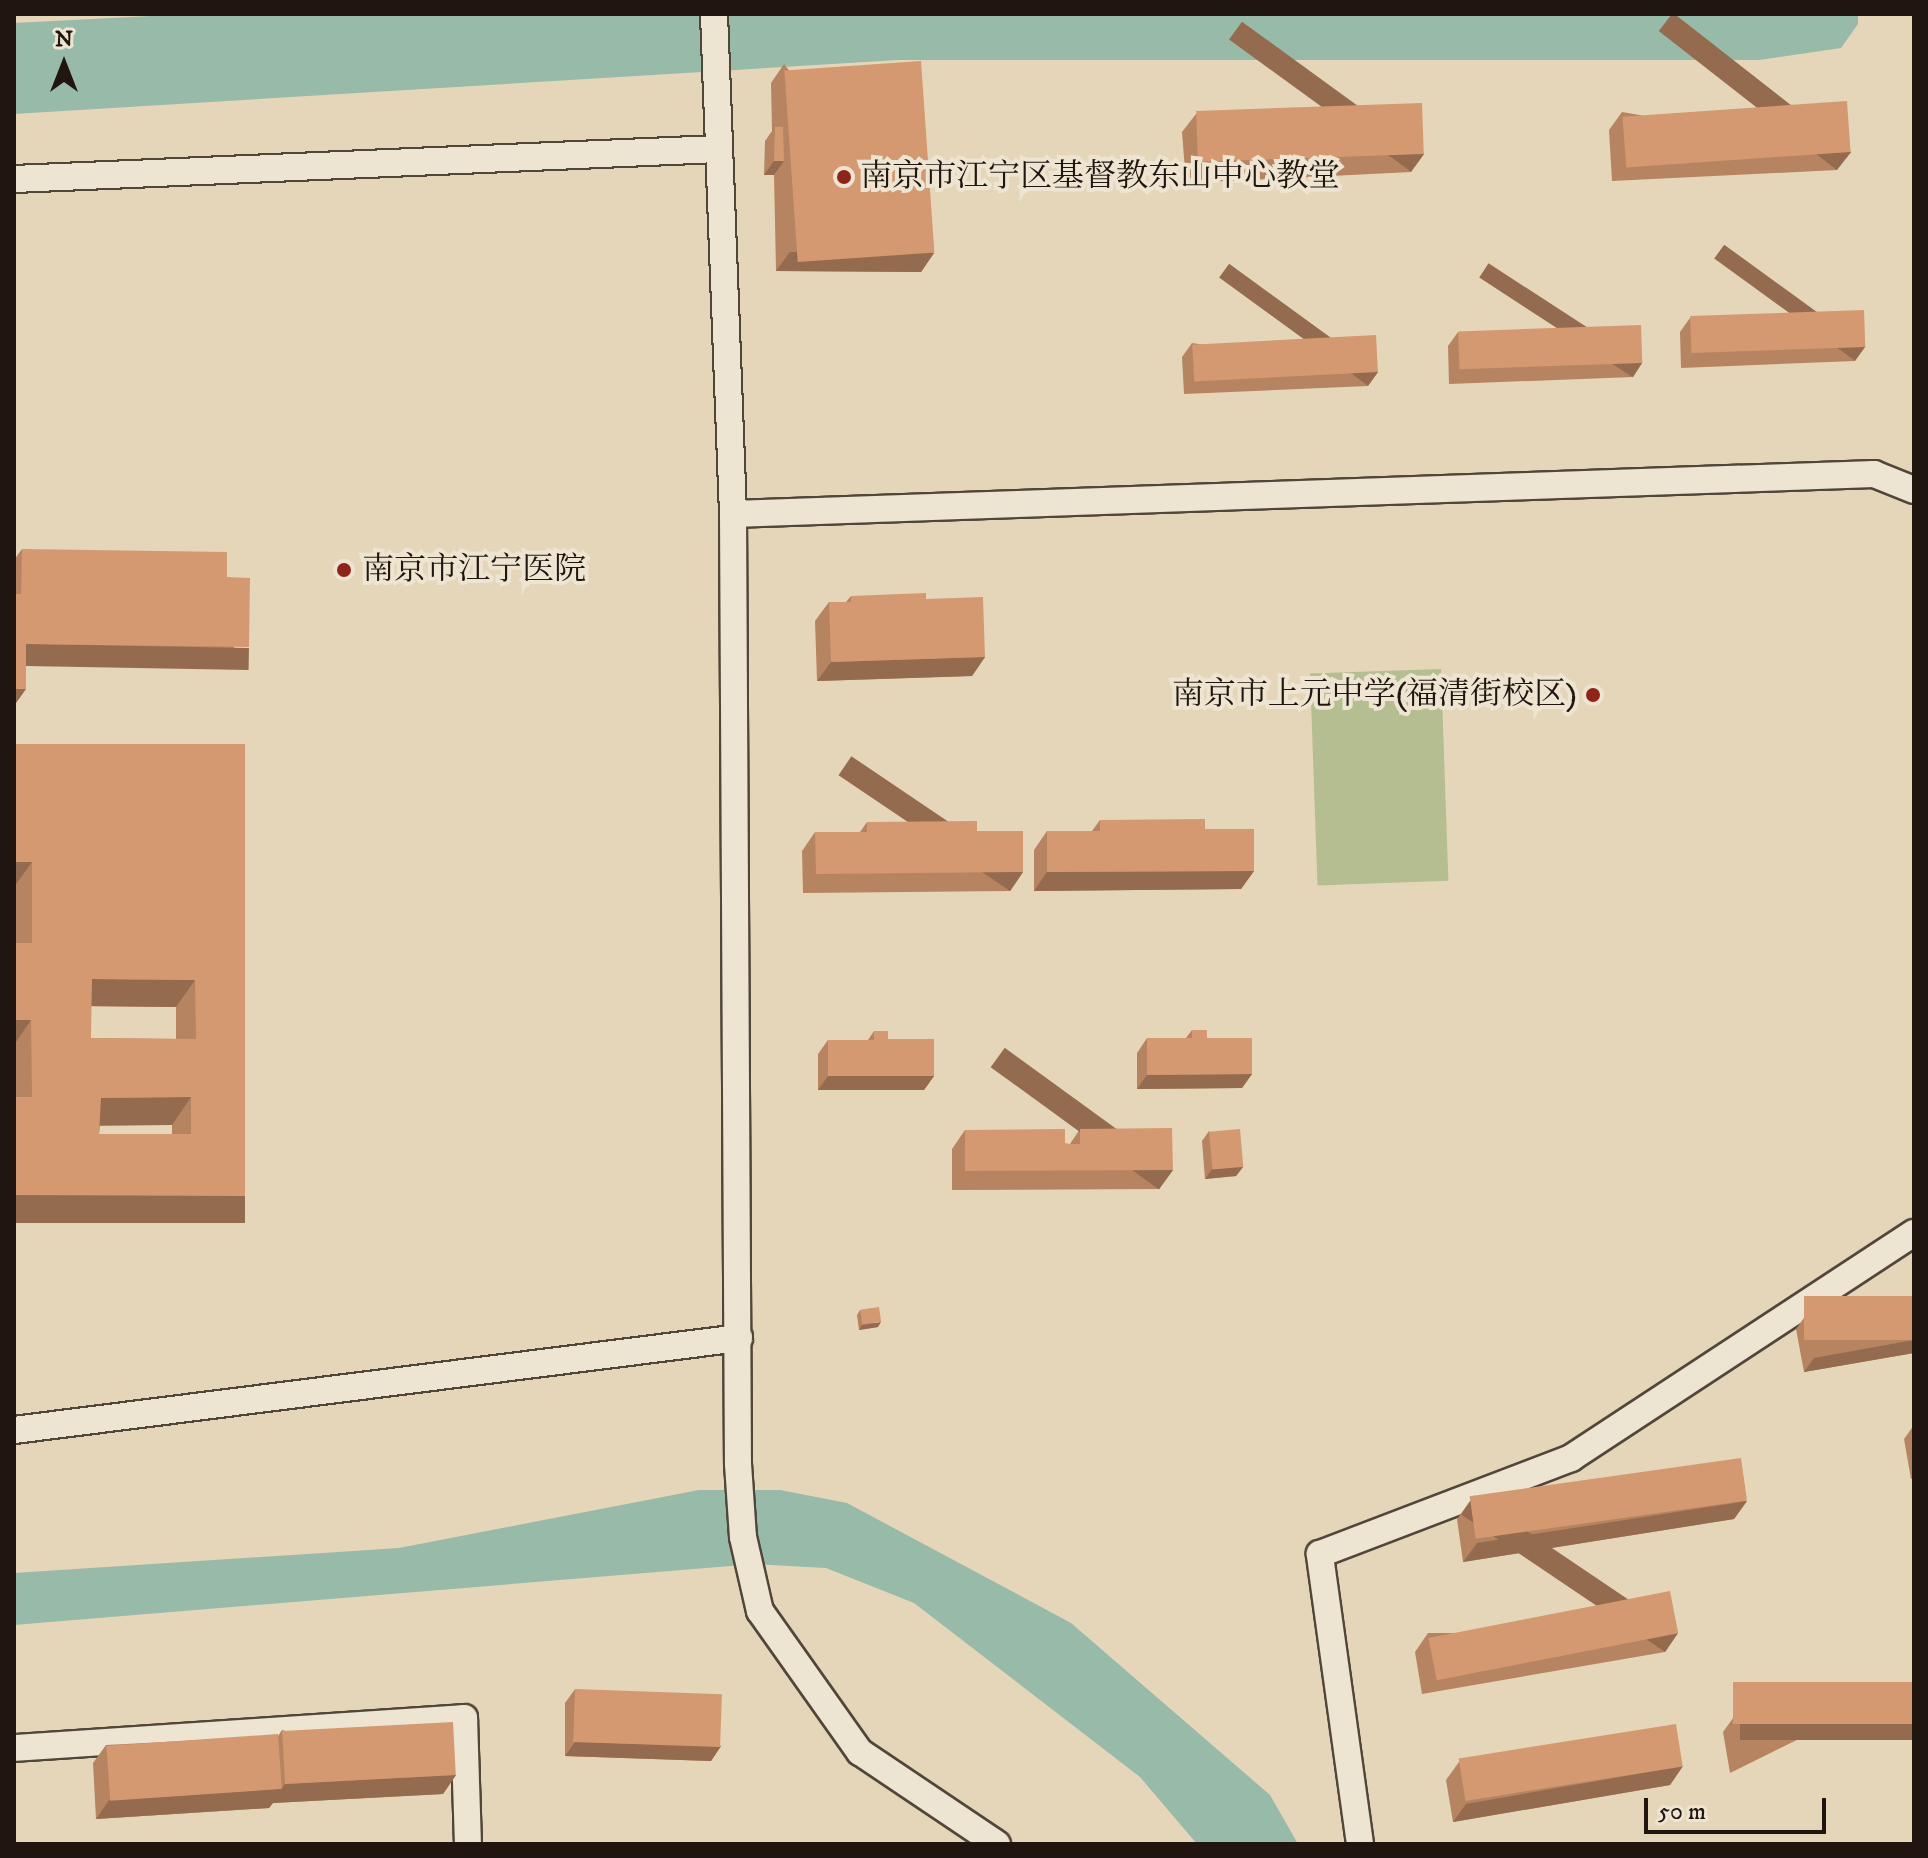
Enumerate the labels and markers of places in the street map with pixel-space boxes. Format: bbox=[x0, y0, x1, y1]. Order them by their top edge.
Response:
place label: 南京市江宁区基督教东山中心教堂 bbox=[860, 158, 1340, 196]
marker: 南京市江宁区基督教东山中心教堂 bbox=[835, 168, 853, 186]
place label: 南京市江宁医院 bbox=[362, 551, 586, 589]
marker: 南京市江宁医院 bbox=[333, 559, 355, 581]
place label: 南京市上元中学(福清街校区) bbox=[1172, 676, 1577, 714]
marker: 南京市上元中学(福清街校区) bbox=[1584, 686, 1602, 704]

